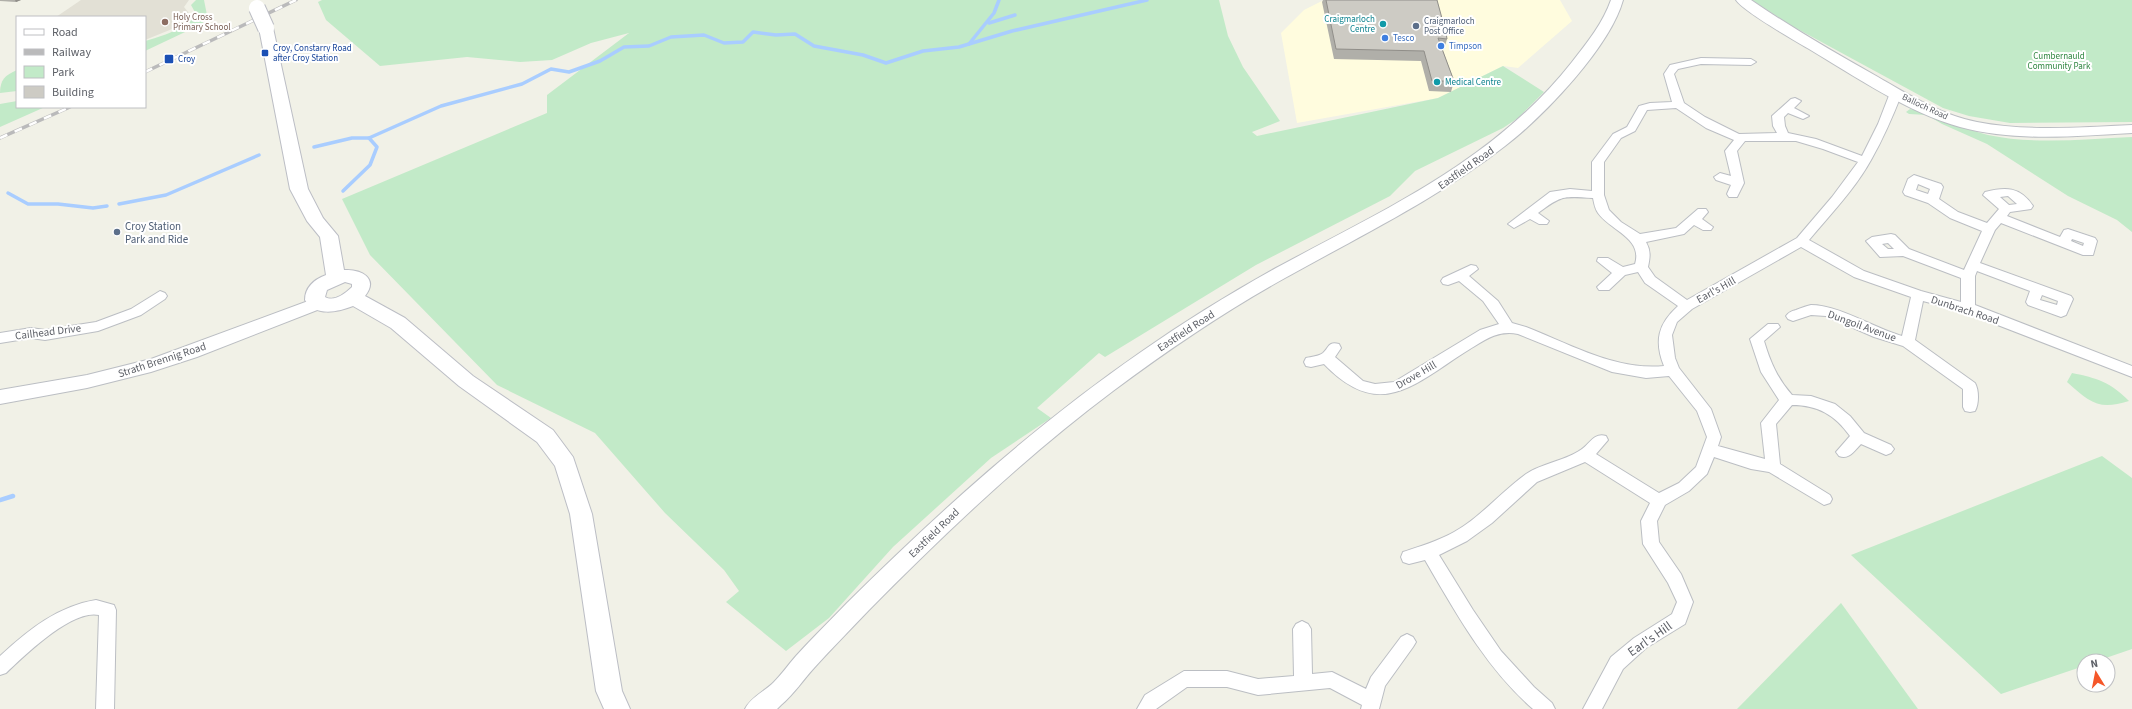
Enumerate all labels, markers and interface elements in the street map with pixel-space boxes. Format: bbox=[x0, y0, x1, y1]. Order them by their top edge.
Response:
place label: Holy Cross Primary School bbox=[173, 11, 231, 34]
place label: Craigmarloch Centre bbox=[1324, 13, 1376, 36]
place label: Craigmarloch Post Office bbox=[1424, 15, 1475, 38]
legend bbox=[16, 16, 146, 108]
marker: Holy Cross Primary School bbox=[160, 17, 170, 27]
marker: Craigmarloch Centre bbox=[1378, 19, 1388, 29]
marker: Craigmarloch Post Office bbox=[1411, 21, 1421, 31]
text: Road bbox=[52, 24, 78, 41]
place label: Tesco bbox=[1393, 32, 1414, 45]
marker: Tesco bbox=[1380, 33, 1390, 43]
place label: Timpson bbox=[1449, 40, 1482, 53]
marker: Timpson bbox=[1436, 41, 1446, 51]
place label: Croy, Constarry Road after Croy Station bbox=[273, 42, 352, 65]
text: Railway bbox=[52, 44, 91, 61]
marker: Croy, Constarry Road after Croy Station bbox=[260, 48, 270, 58]
park label: Cumbernauld Community Park bbox=[2028, 50, 2091, 73]
marker: Croy bbox=[163, 53, 175, 65]
place label: Croy bbox=[178, 53, 196, 66]
text: Park bbox=[52, 64, 74, 81]
place label: Medical Centre bbox=[1445, 76, 1501, 89]
marker: Medical Centre bbox=[1432, 77, 1442, 87]
text: Building bbox=[52, 84, 94, 101]
street label: Balloch Road bbox=[1900, 91, 1950, 123]
street label: Eastfield Road bbox=[1435, 143, 1497, 193]
place label: Croy Station Park and Ride bbox=[125, 219, 189, 247]
marker: Croy Station Park and Ride bbox=[112, 227, 122, 237]
street label: Earl's Hill bbox=[1694, 273, 1739, 307]
street label: Dunbrach Road bbox=[1929, 292, 2001, 328]
street label: Eastfield Road bbox=[1154, 307, 1218, 355]
street label: Dungoil Avenue bbox=[1826, 307, 1899, 346]
street label: Cailhead Drive bbox=[14, 320, 82, 343]
street label: Strath Brennig Road bbox=[116, 339, 208, 381]
street label: Drove Hill bbox=[1393, 357, 1439, 393]
street label: Eastfield Road bbox=[905, 505, 963, 561]
street label: Earl's Hill bbox=[1624, 617, 1676, 661]
north arrow bbox=[2076, 653, 2116, 693]
text: N bbox=[2089, 656, 2099, 672]

